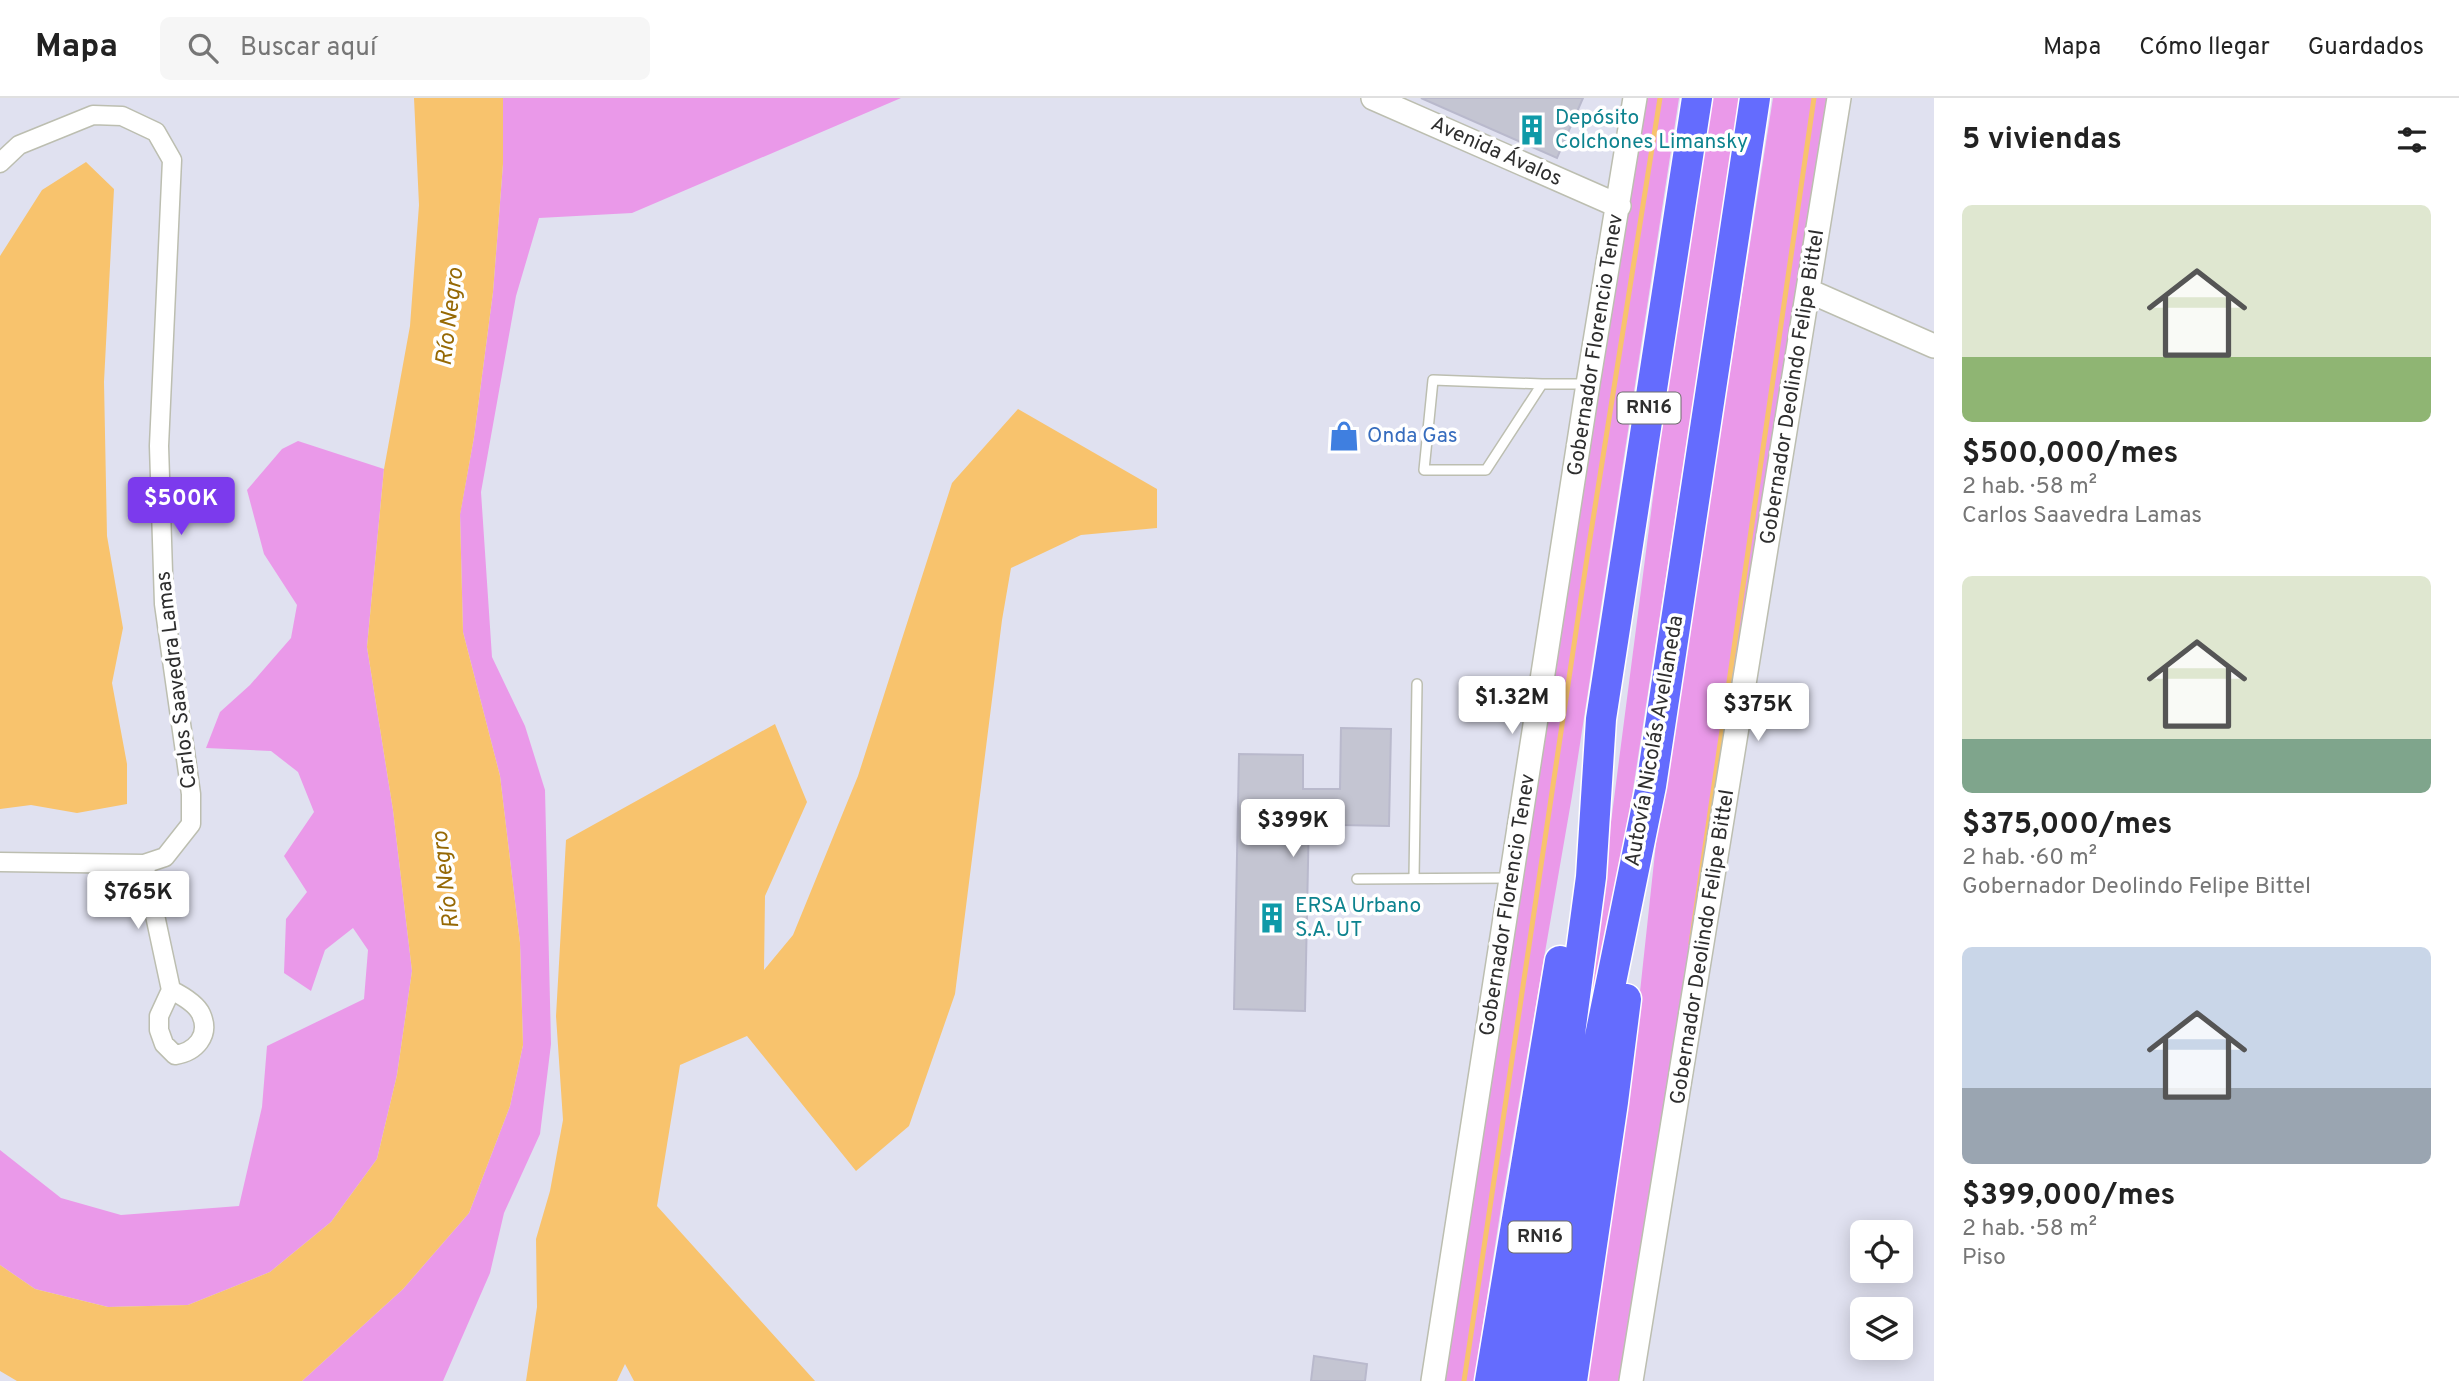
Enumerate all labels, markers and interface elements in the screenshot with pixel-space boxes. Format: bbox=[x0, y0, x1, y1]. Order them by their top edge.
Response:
search box bbox=[160, 17, 650, 80]
text: Mapa bbox=[35, 27, 118, 69]
icon: search bbox=[184, 29, 222, 67]
text: Buscar aquí bbox=[240, 32, 377, 65]
text: Mapa bbox=[2043, 33, 2101, 63]
text: Cómo llegar bbox=[2139, 33, 2270, 63]
text: Guardados bbox=[2308, 33, 2424, 63]
place label: Depósito Colchones Limansky bbox=[1555, 105, 1748, 156]
street label: Avenida Ávalos bbox=[1426, 110, 1566, 193]
building icon: Depósito Colchones Limansky bbox=[1515, 113, 1549, 147]
icon: filters bbox=[2393, 121, 2431, 159]
text: 5 viviendas bbox=[1962, 122, 2122, 159]
street label: Gobernador Florencio Tenev bbox=[1562, 212, 1630, 478]
street label: Gobernador Deolindo Felipe Bittel bbox=[1755, 228, 1831, 546]
icon: home bbox=[2134, 250, 2260, 376]
water label: Río Negro bbox=[431, 266, 471, 368]
road number: RN16 bbox=[1618, 392, 1680, 424]
shop icon: Onda Gas bbox=[1327, 419, 1361, 453]
place label: Onda Gas bbox=[1367, 423, 1458, 450]
text: $500,000/mes bbox=[1962, 436, 2178, 473]
text: 2 hab. · 58 m² bbox=[1962, 473, 2097, 502]
pin: $500K bbox=[132, 478, 230, 537]
text: $500K bbox=[144, 485, 218, 514]
text: Carlos Saavedra Lamas bbox=[1962, 502, 2202, 531]
street label: Carlos Saavedra Lamas bbox=[150, 570, 204, 790]
street label: Autovía Nicolás Avellaneda bbox=[1620, 613, 1690, 869]
icon: home bbox=[2134, 621, 2260, 747]
pin: $1.32M bbox=[1455, 676, 1569, 736]
text: $1.32M bbox=[1475, 684, 1549, 713]
pin: $375K bbox=[1709, 684, 1807, 743]
text: $375K bbox=[1723, 691, 1793, 720]
street label: Gobernador Florencio Tenev bbox=[1474, 772, 1542, 1038]
street label: Gobernador Deolindo Felipe Bittel bbox=[1665, 788, 1741, 1106]
pin: $399K bbox=[1244, 800, 1342, 859]
text: $399K bbox=[1257, 807, 1329, 836]
text: $375,000/mes bbox=[1962, 807, 2172, 844]
water label: Río Negro bbox=[427, 829, 467, 931]
text: 2 hab. · 60 m² bbox=[1962, 844, 2097, 873]
pin: $765K bbox=[89, 872, 187, 931]
text: Gobernador Deolindo Felipe Bittel bbox=[1962, 873, 2311, 902]
text: $765K bbox=[103, 879, 173, 908]
place label: ERSA Urbano S.A. UT bbox=[1295, 893, 1421, 944]
building icon: ERSA Urbano S.A. UT bbox=[1255, 901, 1289, 935]
icon: home bbox=[2134, 992, 2260, 1118]
text: $399,000/mes bbox=[1962, 1178, 2175, 1215]
text: 2 hab. · 58 m² bbox=[1962, 1215, 2097, 1244]
map controls bbox=[1850, 1220, 1913, 1360]
button: locate bbox=[1850, 1220, 1913, 1283]
road number: RN16 bbox=[1508, 1222, 1572, 1252]
text: Piso bbox=[1962, 1244, 2006, 1273]
button: layers bbox=[1850, 1297, 1913, 1360]

